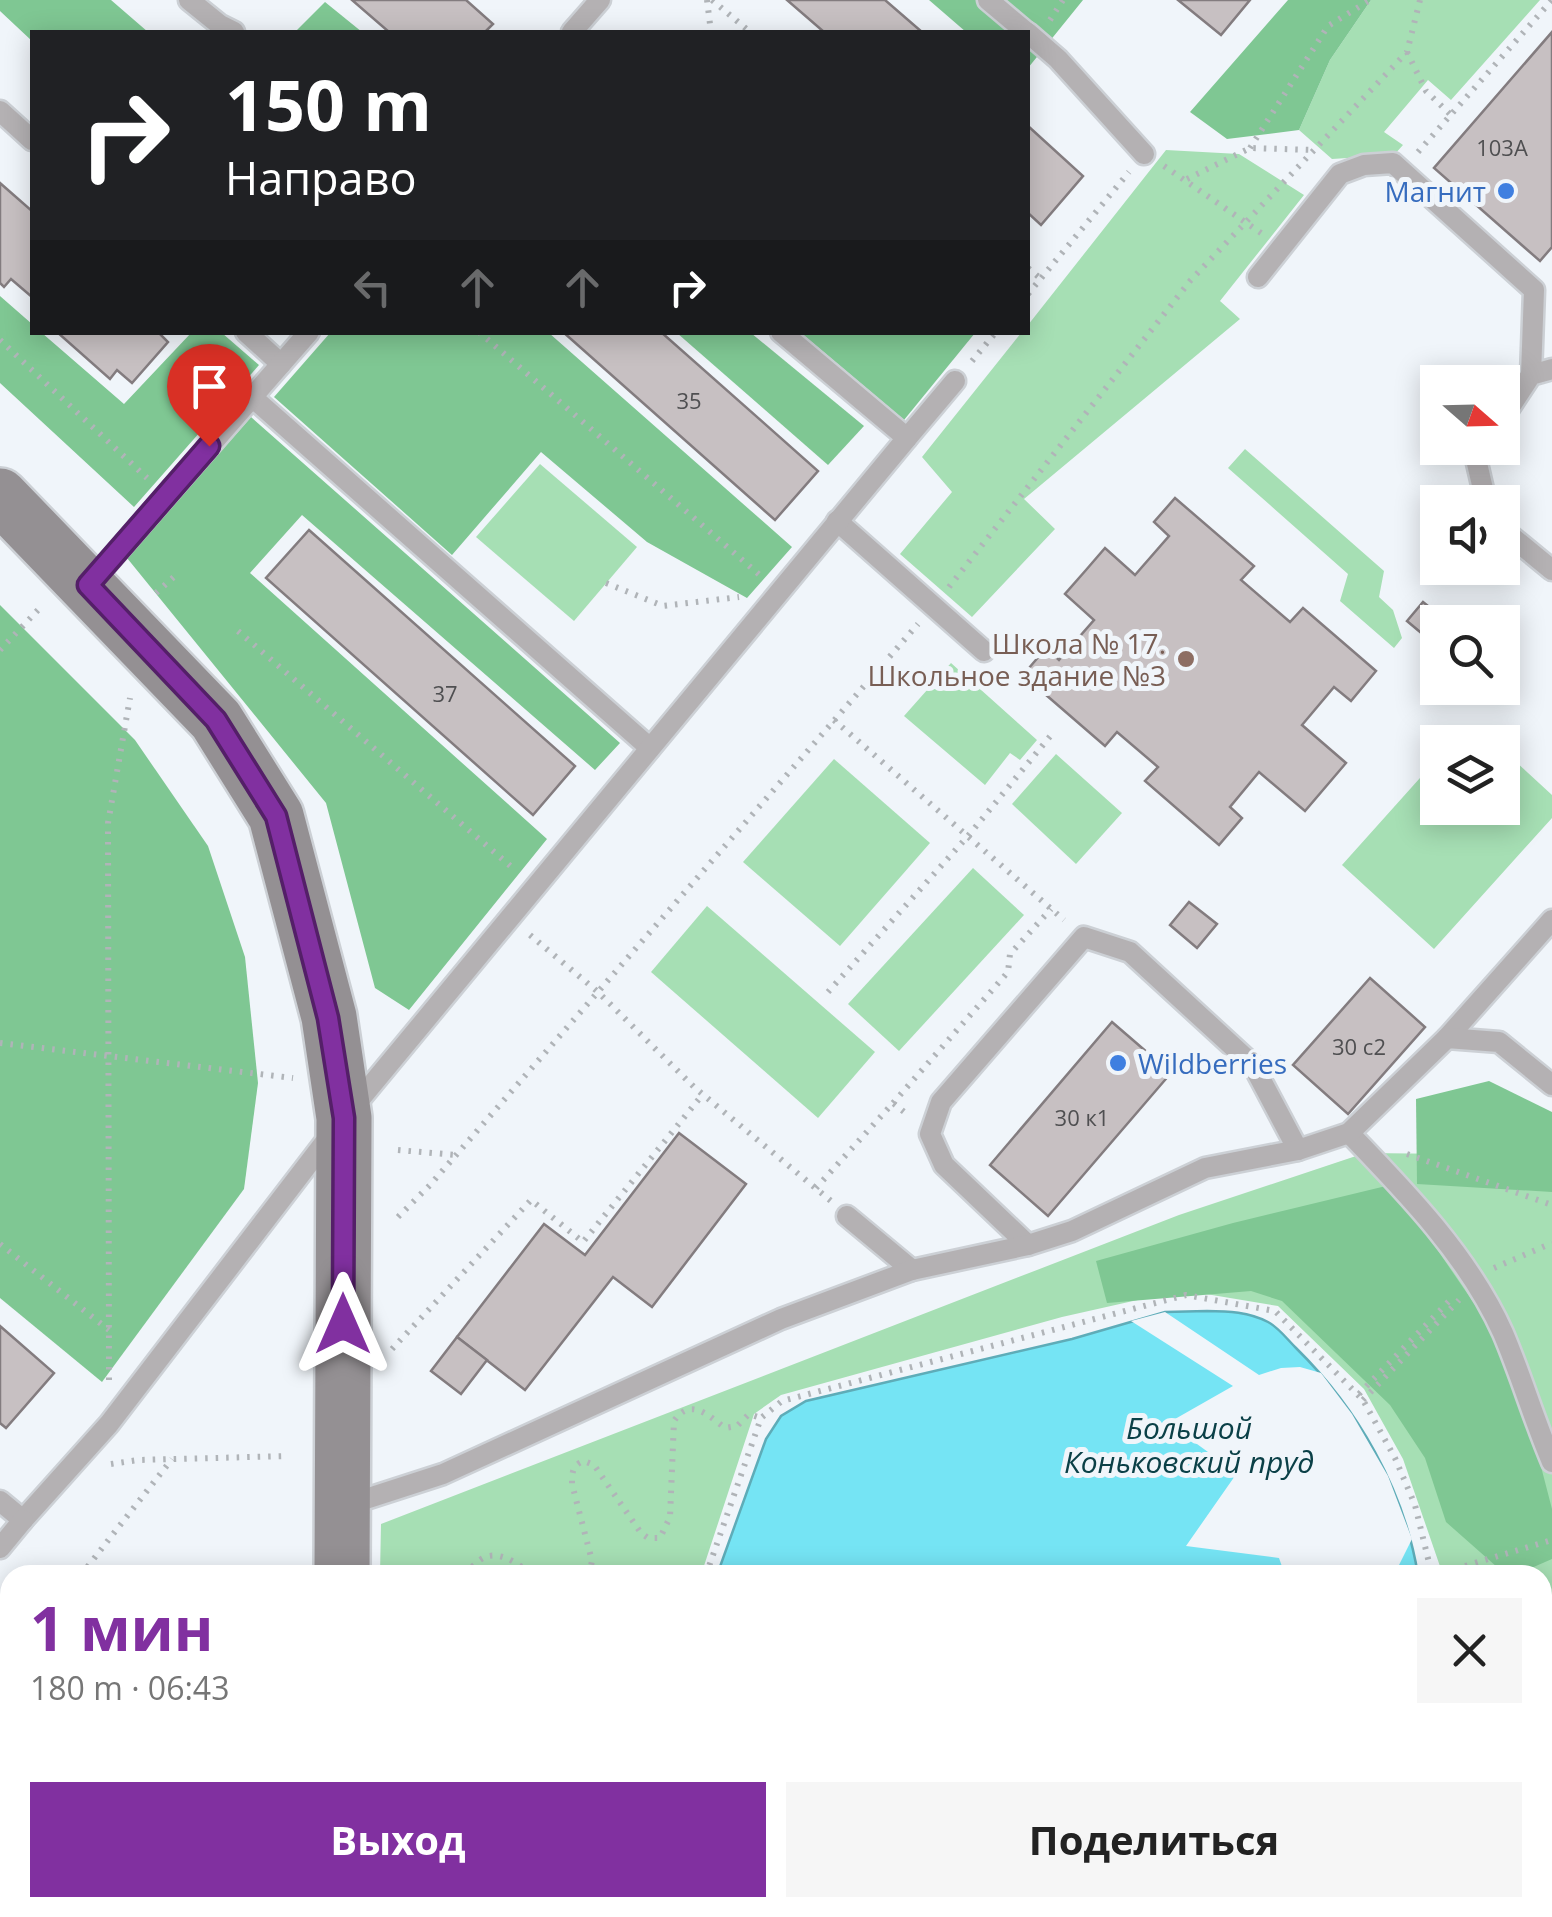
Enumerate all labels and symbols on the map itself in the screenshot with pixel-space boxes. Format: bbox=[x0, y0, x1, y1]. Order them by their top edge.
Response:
house number: 103А bbox=[1476, 132, 1528, 162]
place label: Магнит bbox=[1384, 172, 1486, 210]
marker: Магнит bbox=[1495, 180, 1517, 202]
pin bbox=[167, 344, 252, 447]
north arrow bbox=[1420, 365, 1520, 465]
house number: 35 bbox=[676, 385, 702, 415]
place label: Школа № 17. Школьное здание №3 bbox=[867, 624, 1166, 694]
marker: Школа № 17. Школьное здание №3 bbox=[1175, 648, 1197, 670]
house number: 37 bbox=[432, 678, 458, 708]
house number: 30 с2 bbox=[1332, 1031, 1386, 1061]
place label: Wildberries bbox=[1138, 1044, 1287, 1082]
marker: Wildberries bbox=[1107, 1052, 1129, 1074]
house number: 30 к1 bbox=[1055, 1102, 1109, 1132]
position arrow bbox=[291, 1272, 395, 1376]
water label: Большой Коньковский пруд bbox=[1064, 1407, 1314, 1482]

